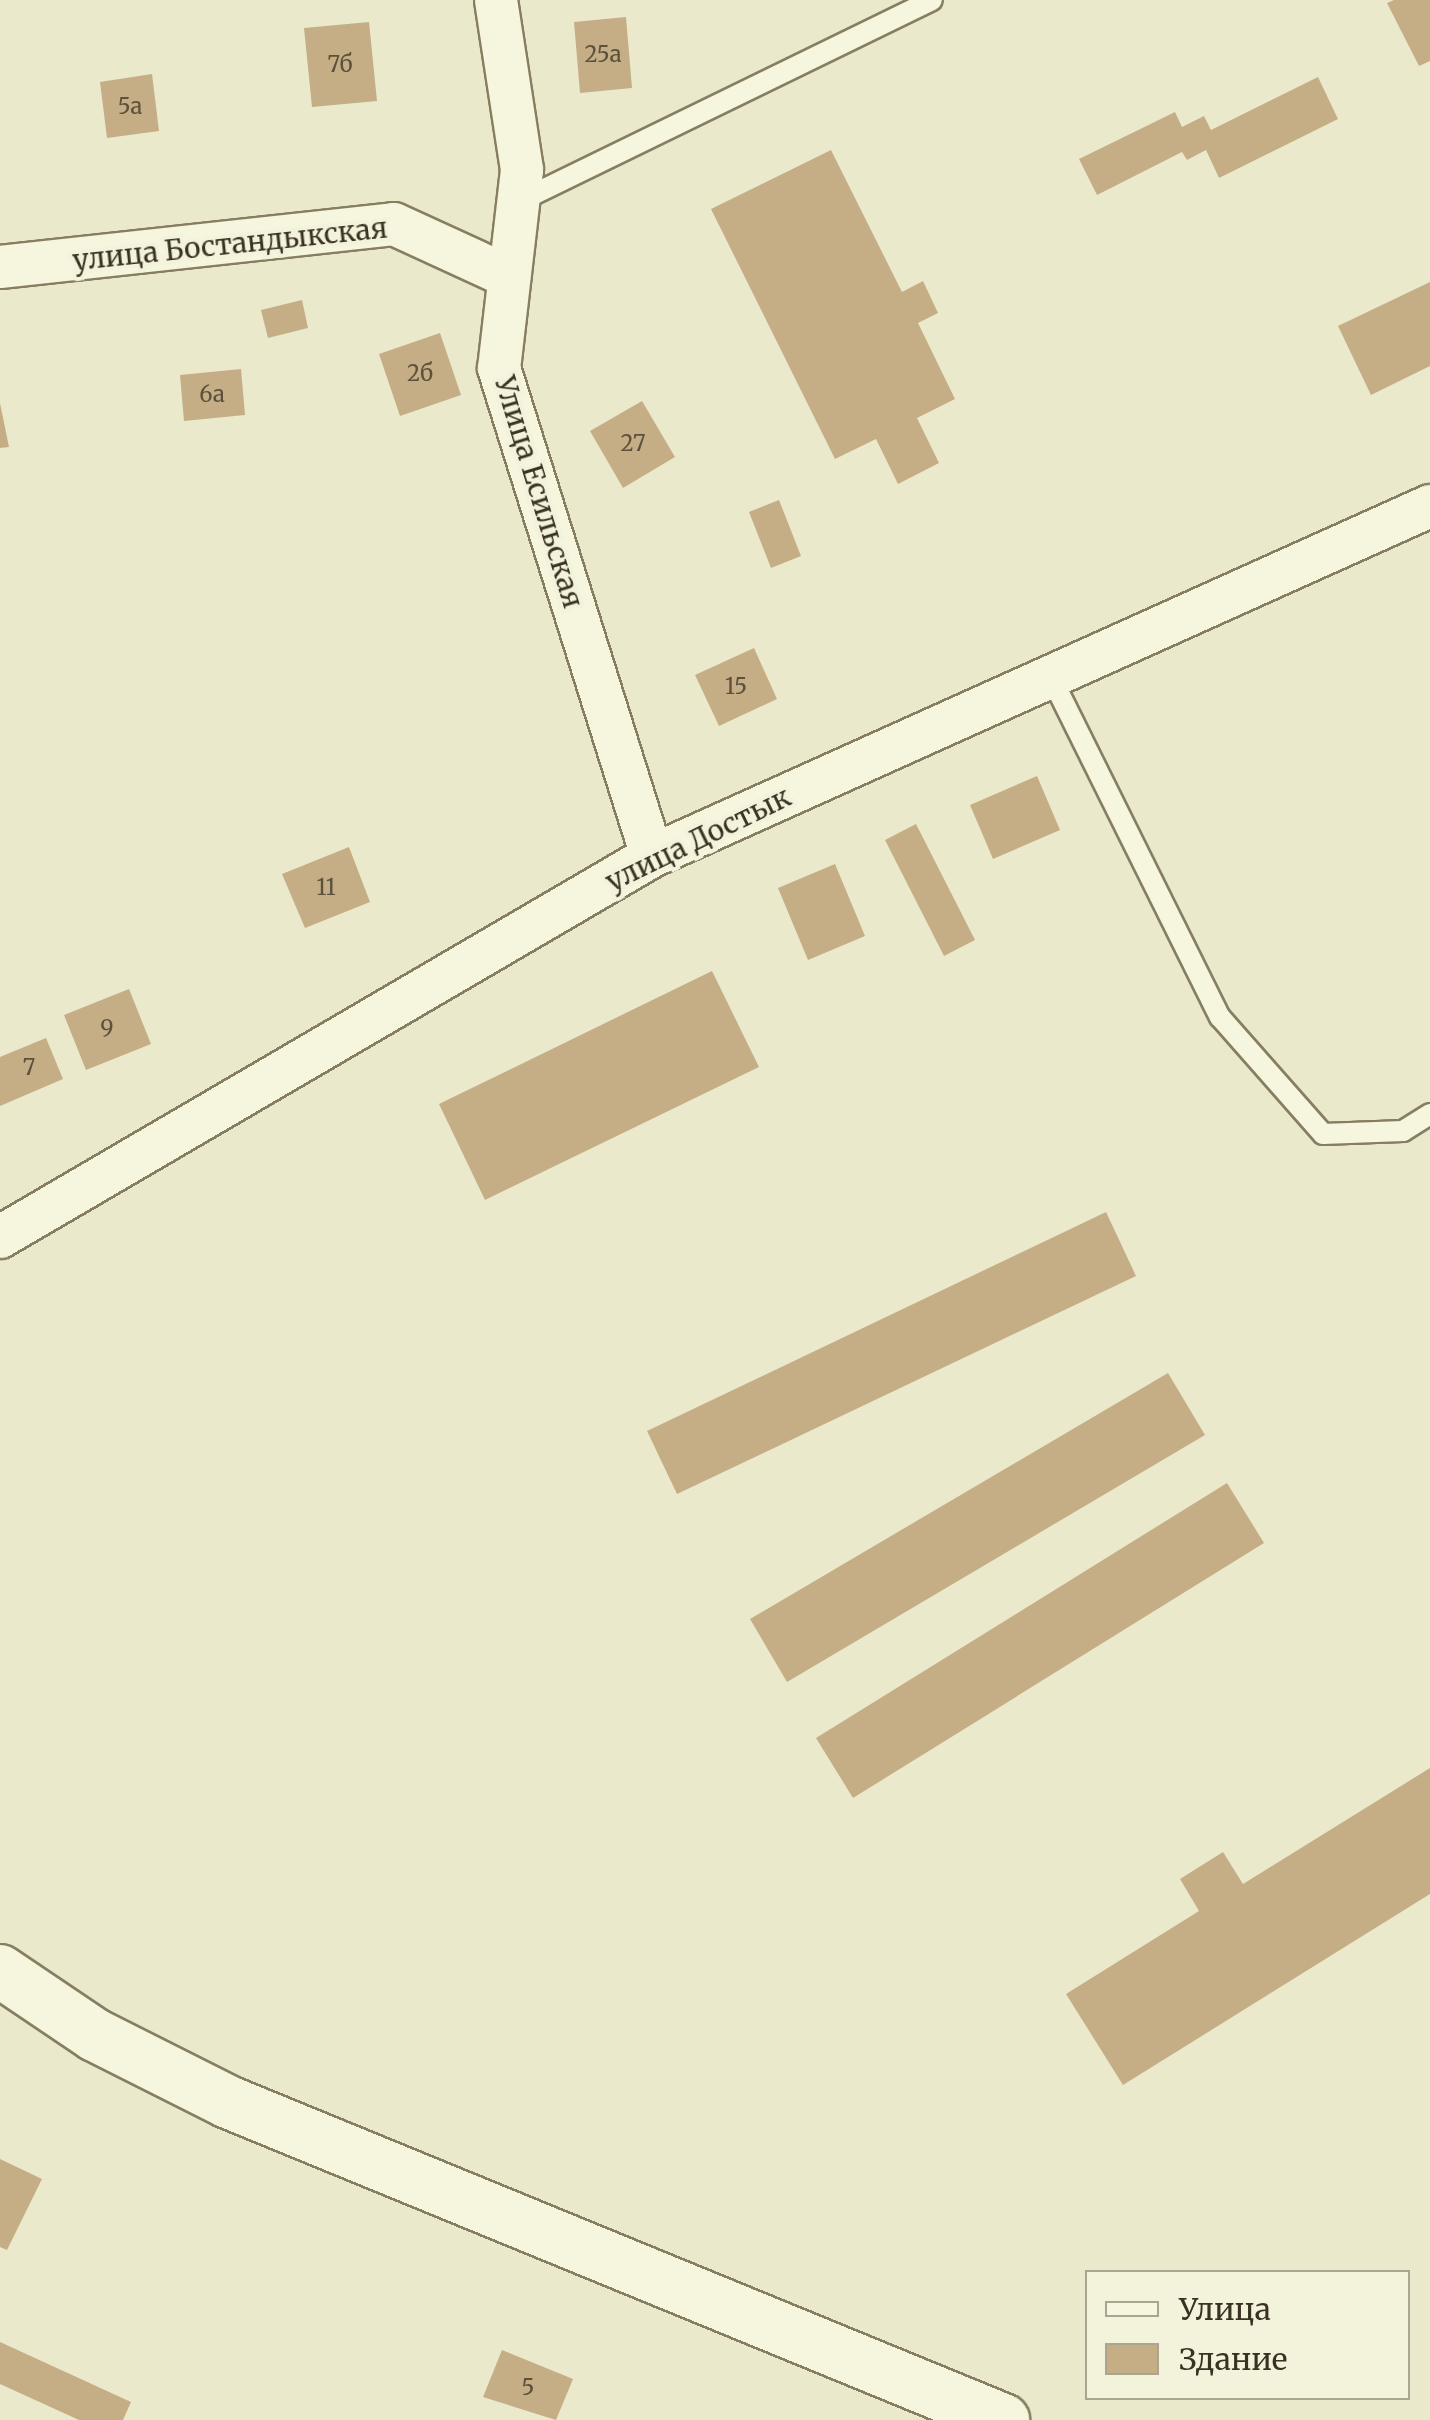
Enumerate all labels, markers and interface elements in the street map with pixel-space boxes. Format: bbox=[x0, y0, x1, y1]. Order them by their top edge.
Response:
house number: 25а bbox=[585, 42, 621, 68]
house number: 7б bbox=[327, 52, 353, 78]
house number: 5а bbox=[118, 94, 142, 120]
street label: улица Бостандыкская bbox=[71, 211, 389, 277]
house number: 2б bbox=[407, 361, 433, 387]
street label: Улица Есильская bbox=[488, 372, 590, 612]
house number: 6а bbox=[199, 382, 225, 408]
house number: 27 bbox=[621, 431, 645, 457]
house number: 15 bbox=[725, 674, 747, 700]
street label: улица Достык bbox=[600, 780, 796, 898]
house number: 11 bbox=[316, 875, 336, 901]
house number: 9 bbox=[100, 1016, 114, 1042]
house number: 7 bbox=[23, 1055, 35, 1081]
legend bbox=[1085, 2270, 1410, 2400]
text: Улица bbox=[1179, 2290, 1271, 2328]
text: Здание bbox=[1179, 2340, 1287, 2378]
house number: 5 bbox=[522, 2375, 534, 2401]

